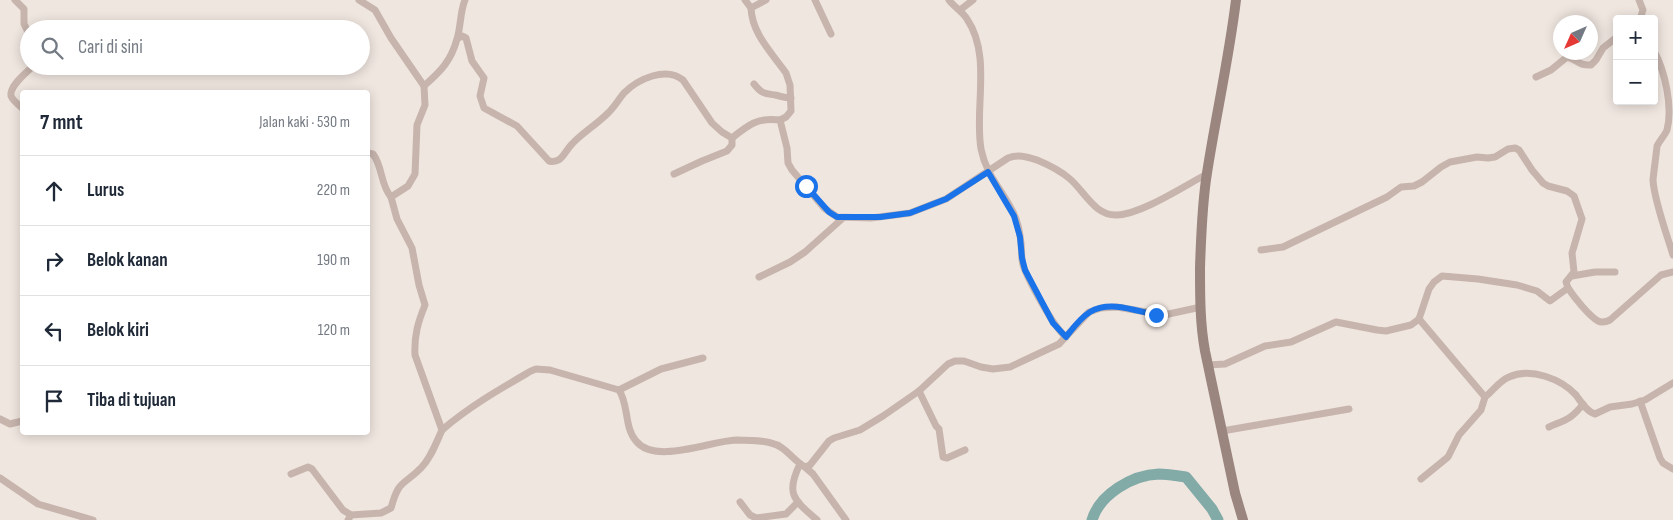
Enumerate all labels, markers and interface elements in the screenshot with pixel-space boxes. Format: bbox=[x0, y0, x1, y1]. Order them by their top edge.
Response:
north arrow bbox=[1553, 15, 1598, 60]
map controls bbox=[1613, 15, 1658, 105]
button: + bbox=[1613, 15, 1658, 60]
search box bbox=[20, 20, 370, 75]
icon: search bbox=[38, 34, 66, 62]
text: Cari di sini bbox=[78, 36, 143, 59]
button: − bbox=[1613, 60, 1658, 105]
text: 7 mnt bbox=[40, 110, 83, 135]
text: Jalan kaki · 530 m bbox=[259, 113, 350, 132]
route start bbox=[795, 175, 818, 198]
icon: ahead bbox=[40, 177, 68, 205]
text: Lurus bbox=[87, 179, 124, 202]
text: 220 m bbox=[317, 181, 350, 200]
icon: right bbox=[40, 247, 68, 275]
text: Belok kanan bbox=[87, 249, 168, 272]
text: 190 m bbox=[317, 251, 350, 270]
route end bbox=[1145, 304, 1168, 327]
icon: left bbox=[40, 317, 68, 345]
text: Belok kiri bbox=[87, 319, 149, 342]
text: 120 m bbox=[318, 321, 350, 340]
icon: arrive bbox=[40, 387, 68, 415]
text: Tiba di tujuan bbox=[87, 389, 176, 412]

